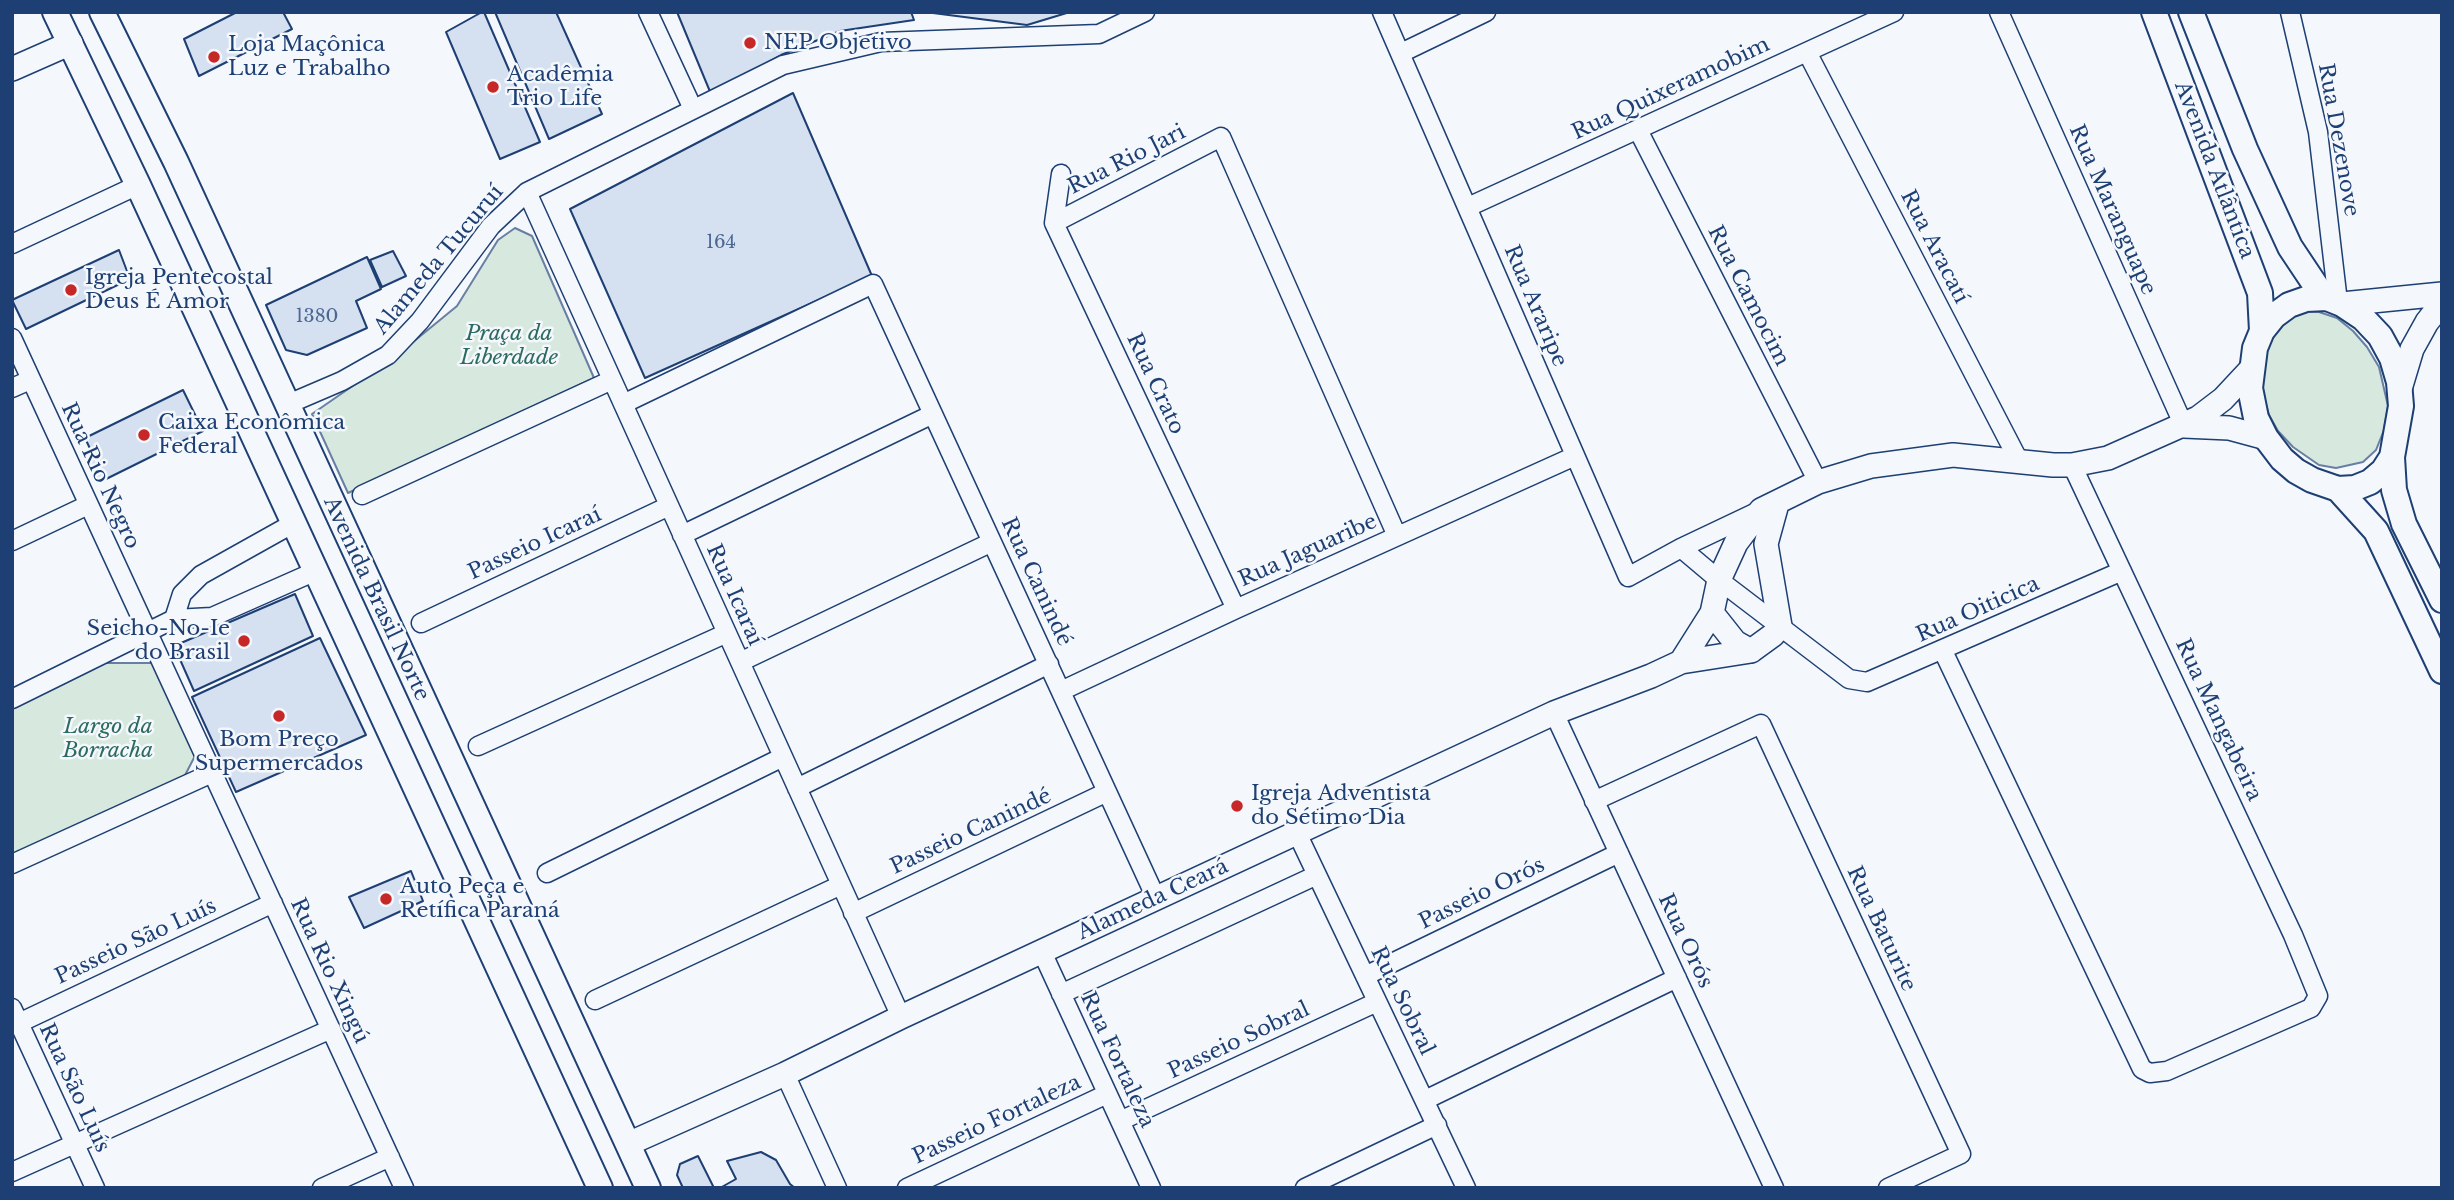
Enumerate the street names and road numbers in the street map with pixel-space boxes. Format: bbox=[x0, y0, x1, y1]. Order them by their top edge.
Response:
street label: Rua Quixeramobim bbox=[1568, 32, 1774, 146]
street label: Rua Dezenove bbox=[2312, 62, 2364, 218]
street label: Avenida Atlântica bbox=[2169, 78, 2259, 262]
street label: Rua Rio Jari bbox=[1064, 120, 1190, 200]
street label: Rua Maranguape bbox=[2063, 121, 2161, 299]
street label: Alameda Tucuruí bbox=[369, 180, 509, 340]
street label: Rua Aracatí bbox=[1895, 186, 1973, 308]
street label: Rua Camocim bbox=[1702, 222, 1794, 370]
street label: Rua Araripe bbox=[1498, 241, 1572, 371]
street label: Rua Crato bbox=[1121, 330, 1189, 438]
street label: Rua Rio Negro bbox=[55, 399, 145, 553]
street label: Avenida Brasil Norte bbox=[318, 493, 434, 705]
street label: Passeio Icaraí bbox=[465, 502, 605, 586]
street label: Rua Jaguaribe bbox=[1235, 509, 1381, 593]
street label: Rua Canindé bbox=[995, 514, 1077, 650]
street label: Rua Icaraí bbox=[700, 540, 768, 650]
street label: Rua Oiticica bbox=[1913, 572, 2043, 648]
street label: Rua Mangabeira bbox=[2169, 635, 2267, 805]
street label: Passeio Canindé bbox=[887, 784, 1055, 880]
street label: Passeio Orós bbox=[1415, 853, 1549, 935]
street label: Alameda Ceará bbox=[1074, 854, 1232, 946]
street label: Rua Baturite bbox=[1841, 862, 1921, 996]
street label: Rua Orós bbox=[1652, 890, 1718, 992]
street label: Passeio São Luís bbox=[51, 894, 221, 990]
street label: Rua Rio Xingú bbox=[284, 894, 374, 1048]
street label: Rua Sobral bbox=[1365, 943, 1439, 1059]
street label: Rua Fortaleza bbox=[1075, 988, 1159, 1132]
street label: Passeio Sobral bbox=[1164, 997, 1314, 1085]
street label: Rua São Luís bbox=[33, 1020, 115, 1156]
street label: Passeio Fortaleza bbox=[909, 1070, 1085, 1170]

